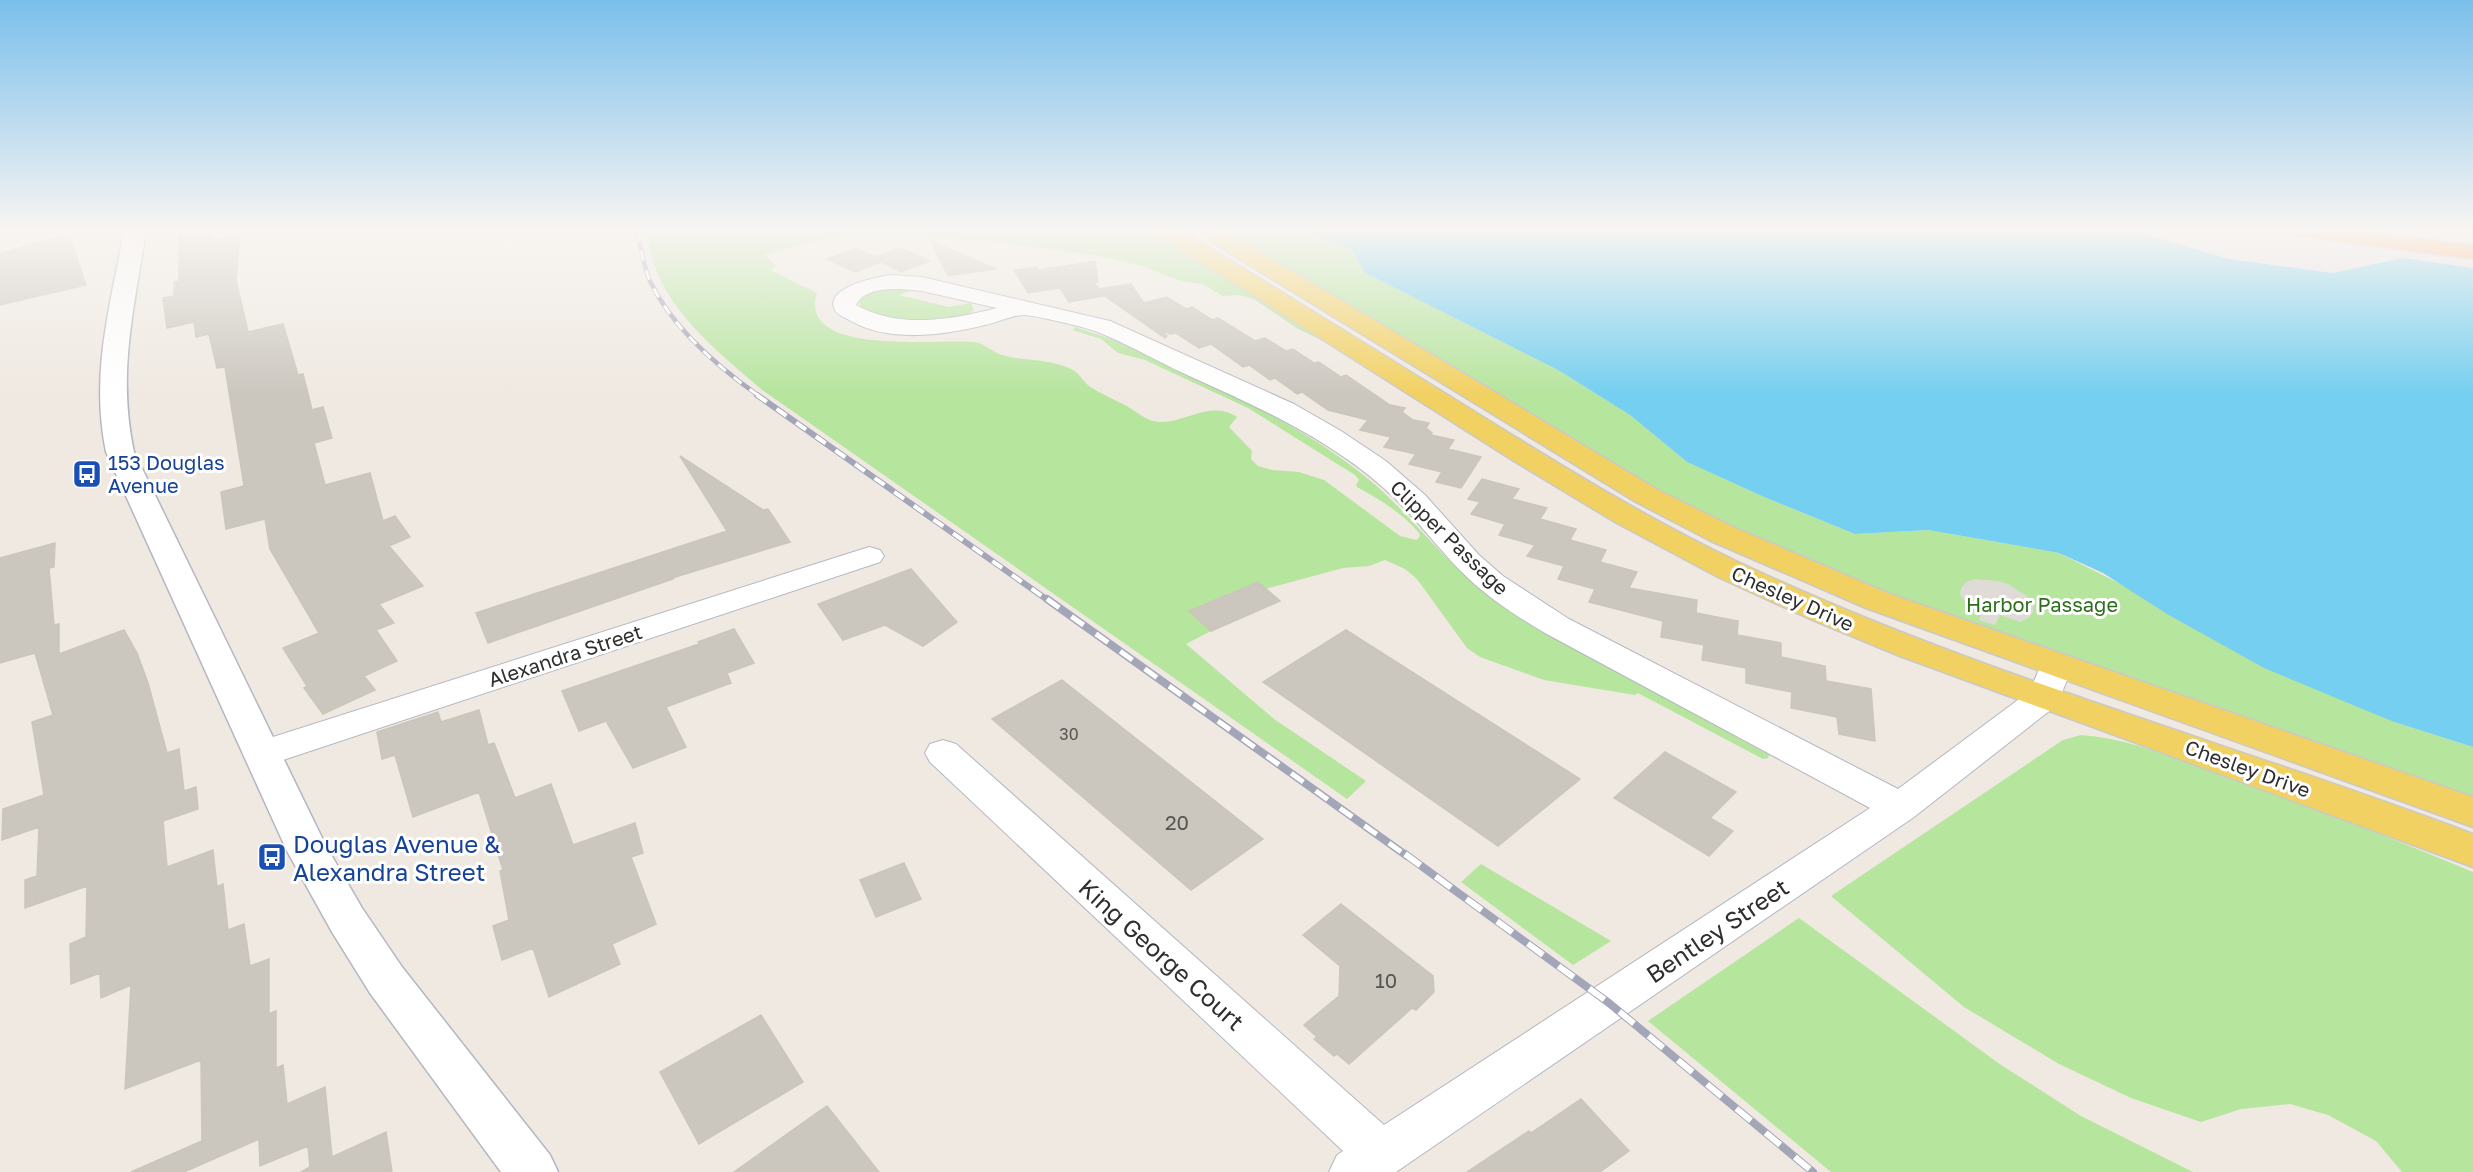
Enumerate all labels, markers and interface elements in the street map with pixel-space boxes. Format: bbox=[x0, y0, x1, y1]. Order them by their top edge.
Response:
place label: 153 Douglas Avenue bbox=[108, 450, 225, 497]
bus stop icon: 153 Douglas Avenue bbox=[71, 458, 103, 490]
street label: Clipper Passage bbox=[1386, 475, 1514, 599]
street label: Chesley Drive bbox=[1728, 560, 1858, 636]
park label: Harbor Passage bbox=[1966, 592, 2118, 616]
street label: Alexandra Street bbox=[485, 619, 645, 691]
house number: 30 bbox=[1059, 724, 1079, 744]
street label: Chesley Drive bbox=[2182, 734, 2314, 802]
house number: 20 bbox=[1165, 810, 1189, 834]
place label: Douglas Avenue & Alexandra Street bbox=[293, 829, 500, 886]
bus stop icon: Douglas Avenue & Alexandra Street bbox=[256, 841, 288, 873]
street label: King George Court bbox=[1073, 872, 1251, 1036]
street label: Bentley Street bbox=[1640, 872, 1794, 988]
house number: 10 bbox=[1375, 968, 1397, 992]

